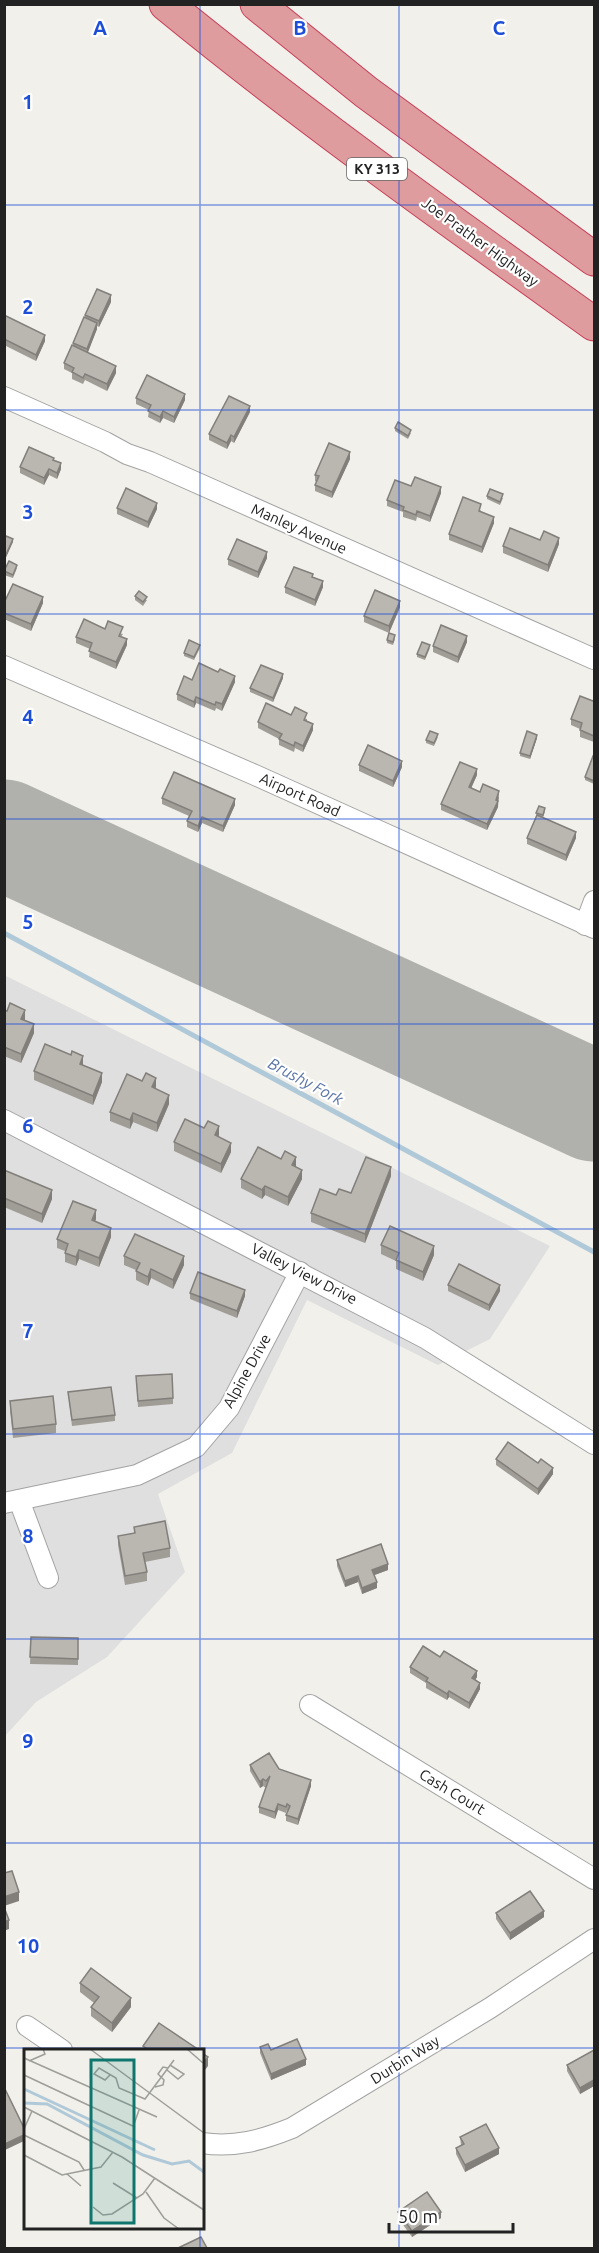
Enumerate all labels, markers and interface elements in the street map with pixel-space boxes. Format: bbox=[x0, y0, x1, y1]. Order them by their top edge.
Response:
text: A bbox=[93, 16, 107, 39]
text: B bbox=[293, 16, 307, 39]
text: C bbox=[493, 16, 506, 39]
text: 1 bbox=[22, 90, 34, 113]
road number: KY 313 bbox=[347, 158, 407, 180]
street label: Joe Prather Highway bbox=[419, 194, 542, 290]
text: 2 bbox=[22, 295, 34, 318]
text: 3 bbox=[22, 500, 34, 523]
street label: Manley Avenue bbox=[249, 500, 350, 557]
text: 4 bbox=[22, 705, 34, 728]
street label: Airport Road bbox=[257, 769, 343, 820]
text: 5 bbox=[22, 910, 34, 933]
water label: Brushy Fork bbox=[265, 1054, 347, 1109]
text: 6 bbox=[22, 1114, 34, 1137]
street label: Valley View Drive bbox=[249, 1240, 360, 1308]
text: 7 bbox=[22, 1319, 34, 1342]
street label: Alpine Drive bbox=[219, 1331, 274, 1411]
text: 8 bbox=[22, 1524, 34, 1547]
text: 9 bbox=[22, 1729, 34, 1752]
street label: Cash Court bbox=[416, 1765, 488, 1818]
text: 10 bbox=[17, 1934, 39, 1957]
street label: Durbin Way bbox=[367, 2032, 442, 2087]
inset map bbox=[24, 2049, 204, 2229]
scale bar bbox=[389, 2196, 514, 2234]
text: 50 m bbox=[398, 2206, 438, 2226]

